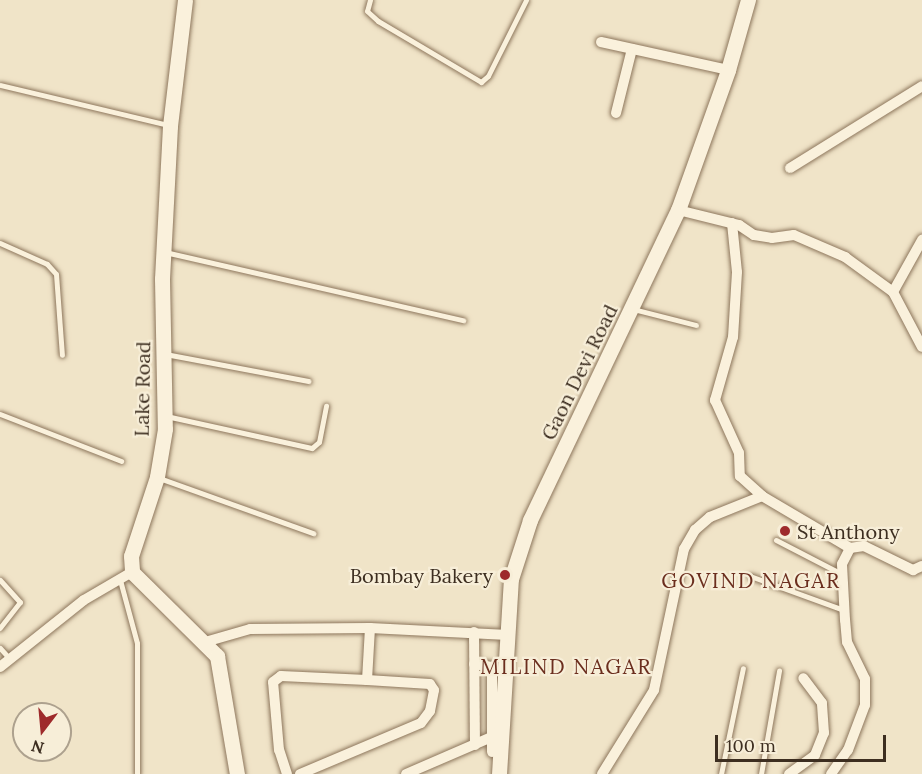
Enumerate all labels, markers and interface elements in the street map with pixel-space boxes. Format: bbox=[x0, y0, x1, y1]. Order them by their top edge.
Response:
street label: Gaon Devi Road bbox=[536, 300, 622, 444]
street label: Lake Road bbox=[129, 341, 155, 437]
place label: St Anthony bbox=[797, 519, 900, 543]
marker: St Anthony bbox=[778, 524, 792, 538]
place label: Bombay Bakery bbox=[350, 563, 493, 587]
marker: Bombay Bakery bbox=[498, 568, 512, 582]
district label: GOVIND NAGAR bbox=[661, 568, 841, 594]
district label: MILIND NAGAR bbox=[480, 654, 652, 680]
north arrow bbox=[12, 702, 72, 762]
scale bar bbox=[718, 723, 889, 761]
text: 100 m bbox=[726, 734, 776, 757]
text: N bbox=[29, 736, 46, 759]

